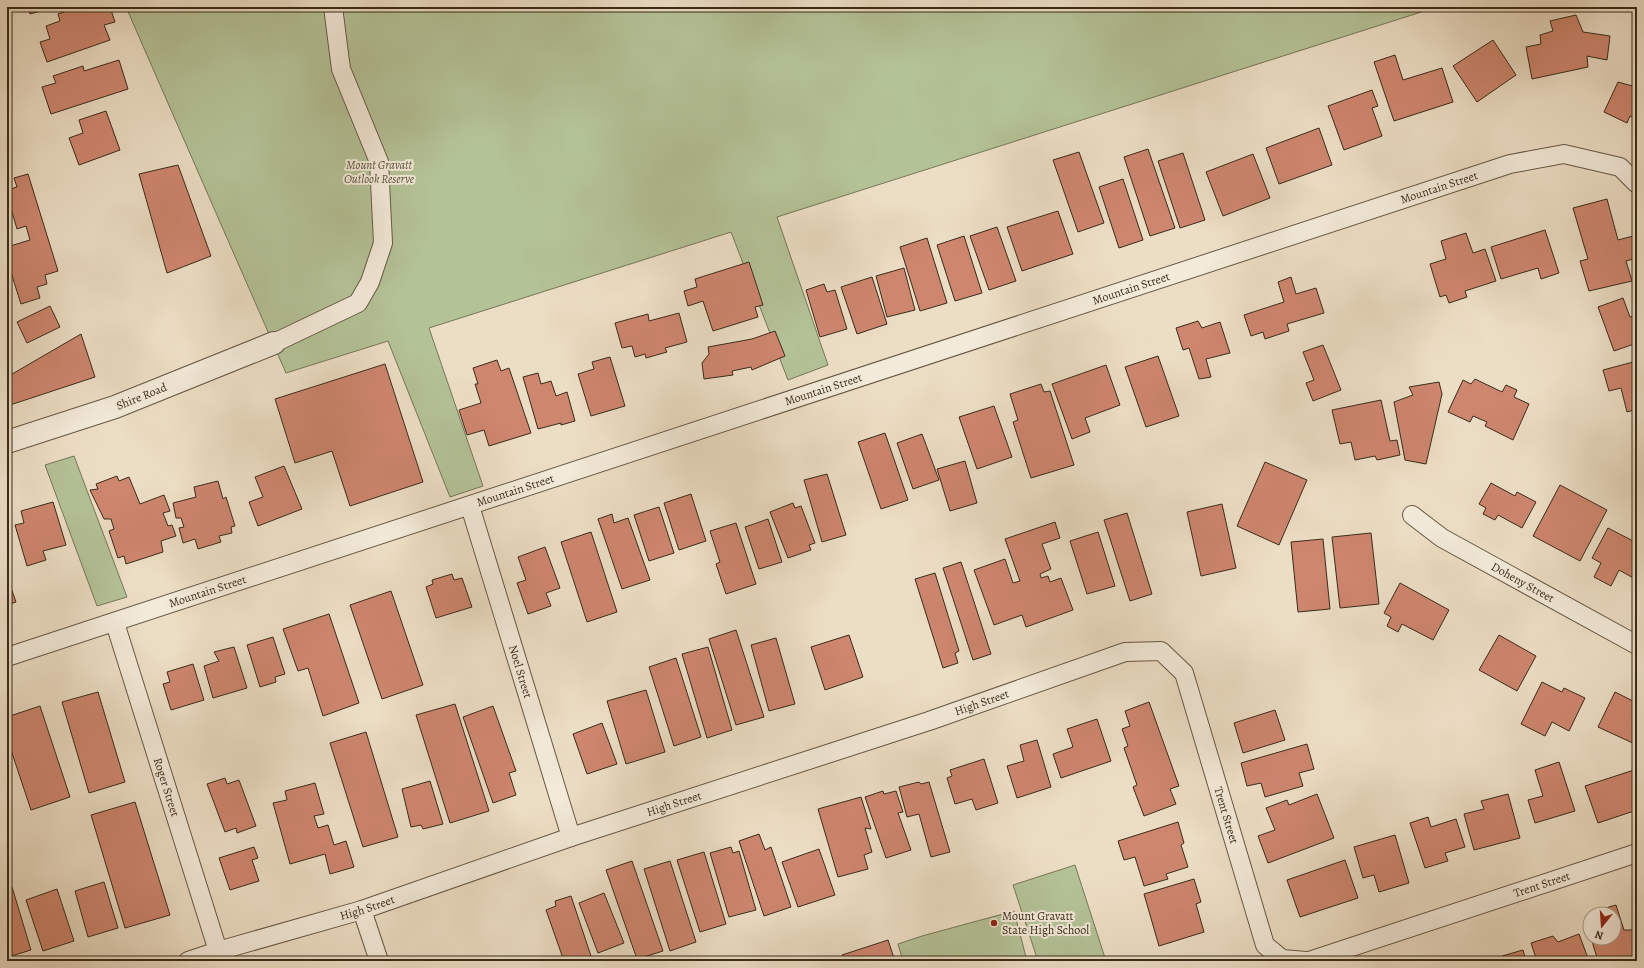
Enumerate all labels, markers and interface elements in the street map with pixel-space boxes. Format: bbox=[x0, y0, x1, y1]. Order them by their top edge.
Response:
park label: Mount Gravatt Outlook Reserve bbox=[344, 157, 415, 187]
street label: Mountain Street bbox=[1398, 167, 1480, 207]
street label: Mountain Street bbox=[1090, 268, 1172, 308]
street label: Mountain Street bbox=[782, 369, 864, 409]
street label: Shire Road bbox=[114, 379, 170, 414]
street label: Mountain Street bbox=[475, 470, 556, 510]
street label: Doheny Street bbox=[1488, 559, 1557, 606]
street label: Mountain Street bbox=[167, 571, 248, 611]
street label: Noel Street bbox=[505, 643, 536, 700]
street label: High Street bbox=[952, 685, 1011, 719]
street label: Roger Street bbox=[150, 756, 183, 819]
street label: Trent Street bbox=[1210, 785, 1242, 846]
street label: High Street bbox=[645, 787, 703, 820]
street label: Trent Street bbox=[1511, 868, 1572, 901]
street label: High Street bbox=[338, 891, 397, 924]
north arrow bbox=[1582, 906, 1622, 946]
place label: Mount Gravatt State High School bbox=[1002, 908, 1089, 938]
marker: Mount Gravatt State High School bbox=[989, 918, 999, 928]
text: N bbox=[1593, 927, 1605, 943]

